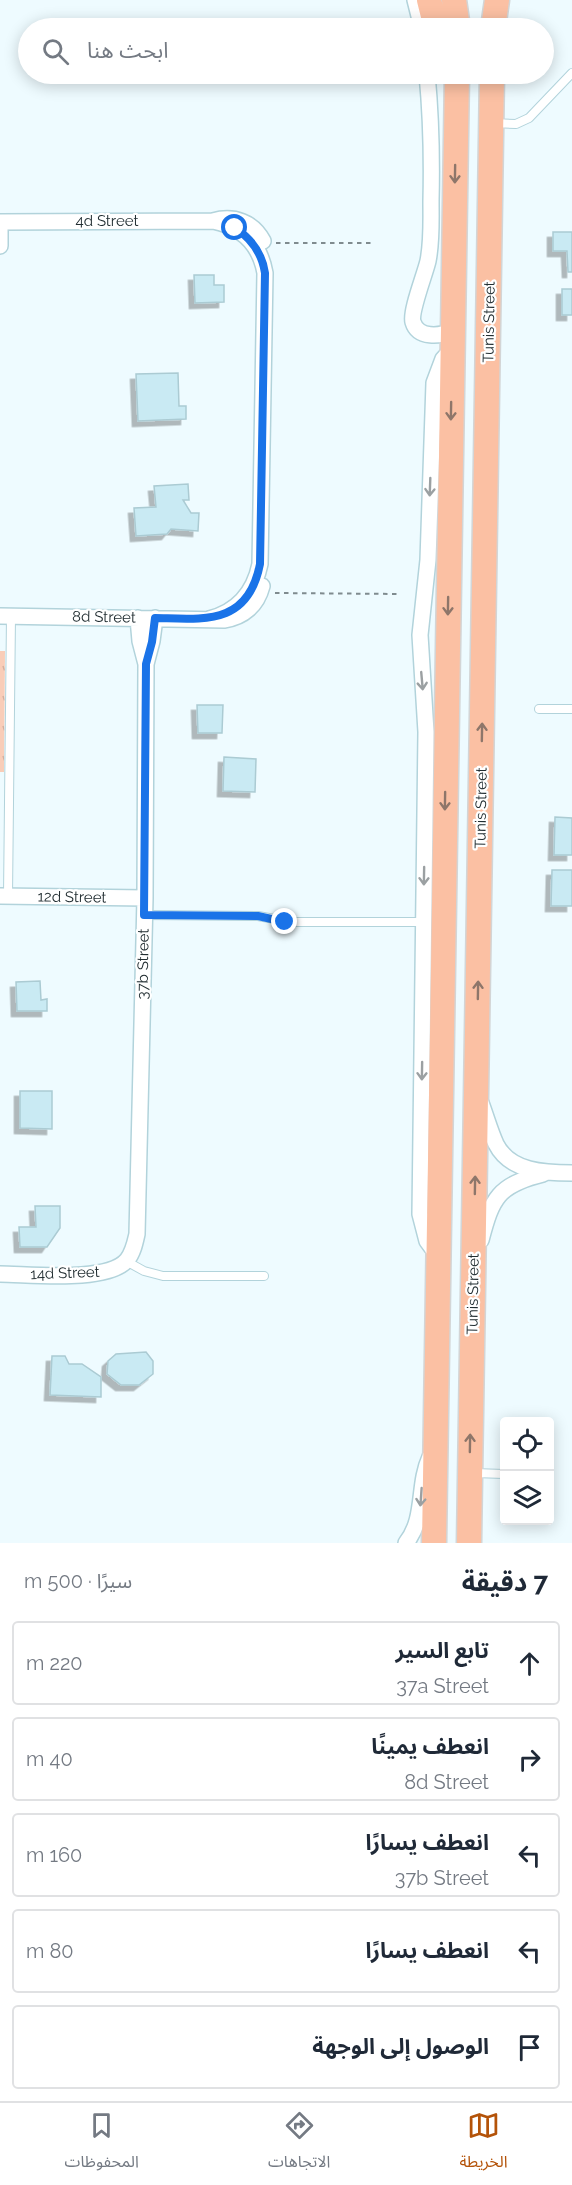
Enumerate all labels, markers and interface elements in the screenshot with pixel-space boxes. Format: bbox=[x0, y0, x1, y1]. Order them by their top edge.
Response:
search box bbox=[18, 18, 554, 84]
icon: search bbox=[39, 35, 72, 68]
text: ابحث هنا bbox=[87, 37, 168, 63]
one-way arrow bbox=[449, 163, 461, 183]
street label: 4d Street bbox=[76, 212, 138, 230]
route start bbox=[221, 214, 247, 240]
street label: Tunis Street bbox=[479, 281, 499, 363]
one-way arrow bbox=[445, 400, 457, 420]
one-way arrow bbox=[424, 476, 435, 496]
one-way arrow bbox=[442, 595, 454, 615]
street label: 8d Street bbox=[72, 607, 136, 627]
one-way arrow bbox=[417, 671, 428, 690]
one-way arrow bbox=[476, 722, 488, 742]
street label: Tunis Street bbox=[471, 767, 491, 849]
one-way arrow bbox=[439, 790, 451, 810]
one-way arrow bbox=[418, 865, 430, 885]
street label: 12d Street bbox=[37, 887, 107, 907]
route end bbox=[271, 908, 297, 934]
street label: 37b Street bbox=[133, 929, 153, 999]
one-way arrow bbox=[472, 980, 484, 1000]
one-way arrow bbox=[416, 1060, 428, 1080]
one-way arrow bbox=[469, 1175, 480, 1195]
street label: Tunis Street bbox=[463, 1253, 483, 1335]
street label: 14d Street bbox=[30, 1263, 100, 1283]
map controls bbox=[500, 1417, 554, 1525]
button: locate bbox=[500, 1417, 554, 1471]
one-way arrow bbox=[465, 1433, 476, 1453]
button: layers bbox=[500, 1471, 554, 1525]
one-way arrow bbox=[415, 1486, 426, 1506]
text: 7 دقيقة bbox=[462, 1567, 548, 1597]
text: سيرًا · 500 m bbox=[24, 1569, 132, 1593]
text: تابع السير bbox=[395, 1637, 489, 1663]
icon: ahead bbox=[513, 1647, 546, 1680]
text: 220 m bbox=[26, 1651, 83, 1675]
text: 37a Street bbox=[396, 1674, 489, 1698]
text: انعطف يمينًا bbox=[371, 1733, 489, 1759]
icon: right bbox=[513, 1743, 546, 1776]
text: 40 m bbox=[26, 1747, 73, 1771]
text: 8d Street bbox=[404, 1770, 489, 1794]
text: انعطف يسارًا bbox=[366, 1829, 489, 1855]
icon: left bbox=[513, 1839, 546, 1872]
text: 160 m bbox=[26, 1843, 82, 1867]
text: 37b Street bbox=[395, 1866, 489, 1890]
icon: left bbox=[513, 1935, 546, 1968]
text: انعطف يسارًا bbox=[366, 1937, 489, 1963]
text: 80 m bbox=[26, 1939, 74, 1963]
icon: arrive bbox=[513, 2031, 546, 2064]
text: الوصول إلى الوجهة bbox=[312, 2033, 489, 2059]
tab: المحفوظات bbox=[65, 2109, 139, 2179]
tab: الاتجاهات bbox=[268, 2109, 330, 2179]
tab: الخريطة bbox=[460, 2109, 507, 2179]

